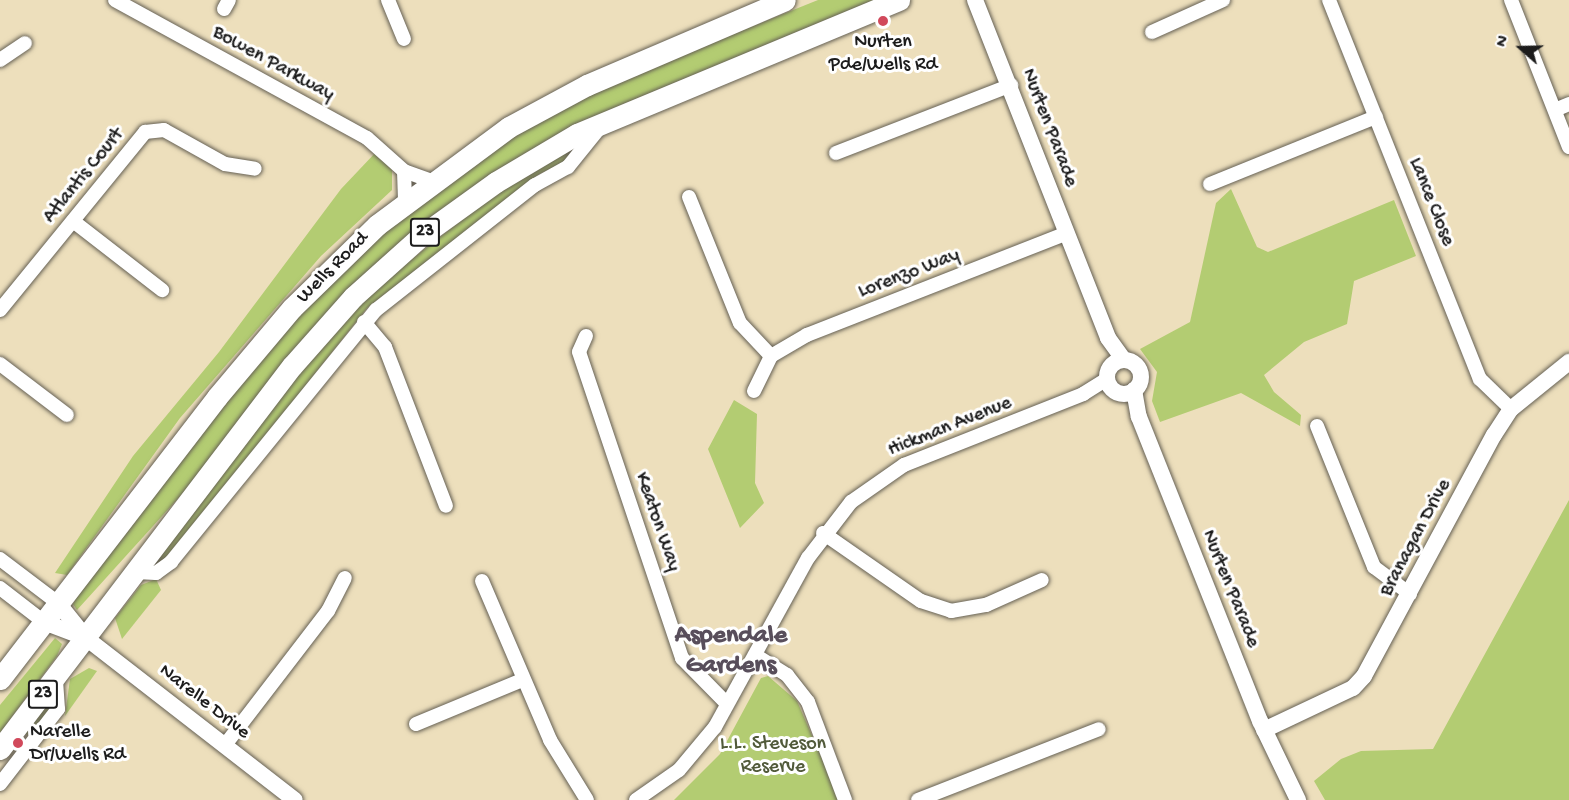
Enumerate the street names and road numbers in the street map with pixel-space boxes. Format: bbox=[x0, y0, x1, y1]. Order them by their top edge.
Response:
street label: Bowen Parkway bbox=[208, 21, 338, 107]
street label: Nurten Parade bbox=[1015, 66, 1083, 190]
street label: Atlantis Court bbox=[38, 124, 130, 228]
street label: Lance Close bbox=[1402, 154, 1460, 250]
road number: 23 bbox=[408, 217, 442, 247]
street label: Wells Road bbox=[292, 227, 374, 309]
street label: Lorenzo Way bbox=[855, 244, 963, 304]
street label: Hickman Avenue bbox=[885, 391, 1015, 463]
street label: Keaton Way bbox=[629, 469, 685, 575]
street label: Branagan Drive bbox=[1375, 475, 1457, 601]
street label: Nurten Parade bbox=[1196, 527, 1264, 651]
street label: Narelle Drive bbox=[154, 659, 254, 745]
road number: 23 bbox=[26, 679, 60, 709]

